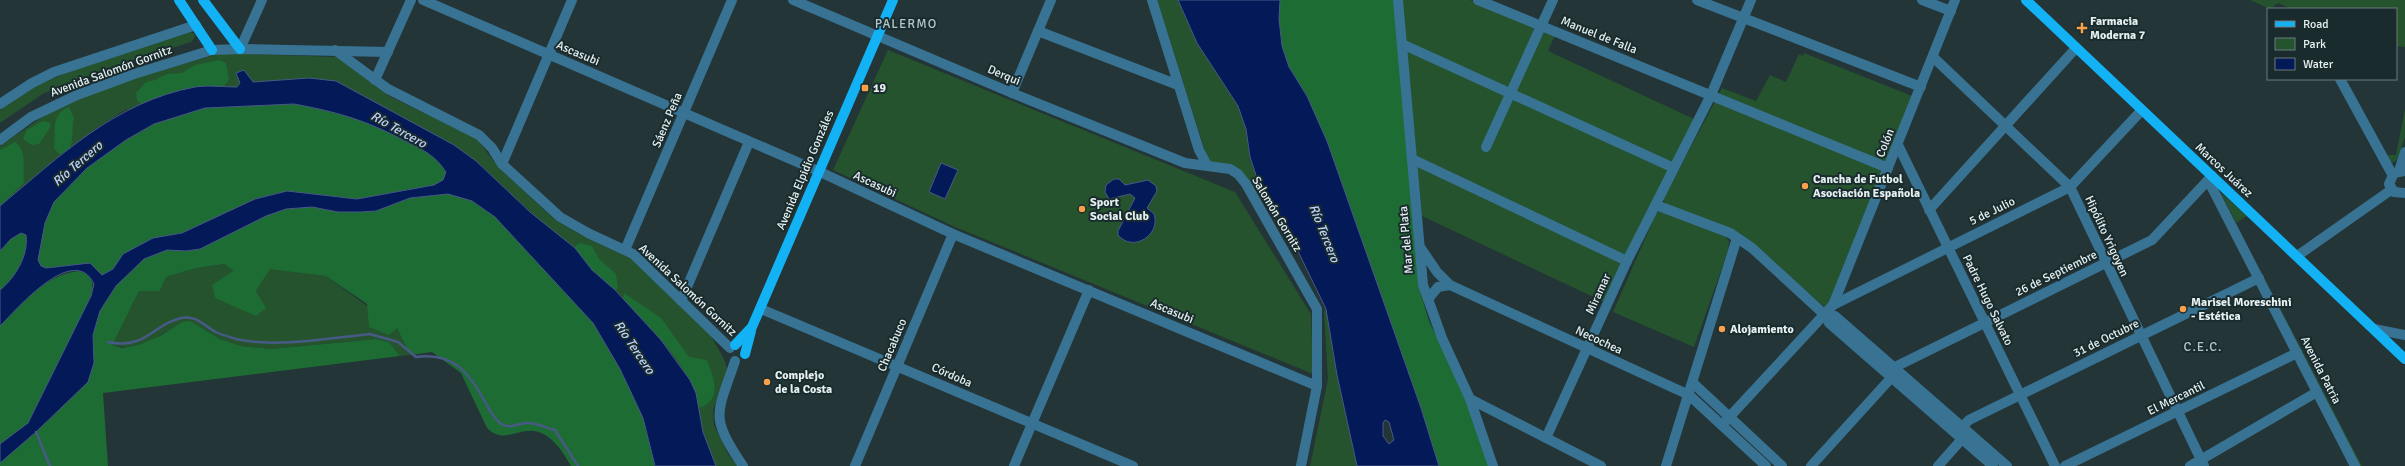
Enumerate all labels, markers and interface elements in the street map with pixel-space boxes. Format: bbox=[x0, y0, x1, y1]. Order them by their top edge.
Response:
legend bbox=[2267, 8, 2397, 80]
street label: Manuel de Falla bbox=[1558, 13, 1639, 58]
place label: Farmacia Moderna 7 bbox=[2090, 14, 2146, 43]
district label: PALERMO bbox=[875, 16, 937, 32]
text: Road bbox=[2303, 17, 2329, 32]
marker: Farmacia Moderna 7 bbox=[2077, 23, 2087, 33]
text: Park bbox=[2303, 37, 2326, 52]
street label: Ascasubi bbox=[554, 38, 602, 69]
street label: Avenida Salomón Gornitz bbox=[48, 42, 174, 101]
text: Water bbox=[2303, 57, 2334, 72]
street label: Derqui bbox=[985, 62, 1022, 89]
place label: 19 bbox=[873, 81, 886, 96]
marker: 19 bbox=[860, 83, 870, 93]
street label: Sáenz Peña bbox=[649, 90, 686, 150]
water label: Río Tercero bbox=[368, 108, 430, 152]
street label: Avenida Elpidio Gonzáles bbox=[773, 108, 837, 232]
street label: Colón bbox=[1873, 127, 1898, 160]
water label: Río Tercero bbox=[49, 137, 107, 190]
street label: Marcos Juárez bbox=[2192, 140, 2256, 201]
street label: Ascasubi bbox=[851, 168, 899, 201]
place label: Cancha de Futbol Asociación Española bbox=[1813, 172, 1920, 201]
street label: Salomón Gornitz bbox=[1248, 174, 1305, 255]
marker: Cancha de Futbol Asociación Española bbox=[1800, 181, 1810, 191]
street label: Hipólito Yrigoyen bbox=[2081, 193, 2132, 279]
street label: 5 de Julio bbox=[1967, 194, 2018, 229]
place label: Sport Social Club bbox=[1090, 195, 1149, 224]
water label: Río Tercero bbox=[1305, 202, 1343, 266]
marker: Sport Social Club bbox=[1077, 204, 1087, 214]
street label: Mar del Plata bbox=[1396, 205, 1417, 274]
street label: Avenida Salomón Gornitz bbox=[636, 241, 740, 340]
street label: 26 de Septiembre bbox=[2013, 247, 2100, 300]
street label: Padre Hugo Salvato bbox=[1959, 252, 2016, 348]
street label: Miramar bbox=[1582, 271, 1615, 317]
place label: Marisel Moreschini - Estética bbox=[2191, 295, 2291, 324]
street label: Ascasubi bbox=[1148, 296, 1196, 327]
marker: Marisel Moreschini - Estética bbox=[2178, 304, 2188, 314]
street label: Chacabuco bbox=[875, 316, 910, 374]
street label: 31 de Octubre bbox=[2071, 316, 2142, 361]
water label: Río Tercero bbox=[610, 318, 659, 378]
place label: Alojamiento bbox=[1730, 322, 1794, 337]
street label: Necochea bbox=[1573, 323, 1625, 358]
marker: Alojamiento bbox=[1717, 324, 1727, 334]
street label: Avenida Patria bbox=[2297, 334, 2344, 407]
district label: C.E.C. bbox=[2184, 339, 2222, 355]
street label: Córdoba bbox=[929, 360, 974, 391]
place label: Complejo de la Costa bbox=[775, 368, 832, 397]
marker: Complejo de la Costa bbox=[762, 377, 772, 387]
street label: El Mercantil bbox=[2145, 378, 2208, 419]

